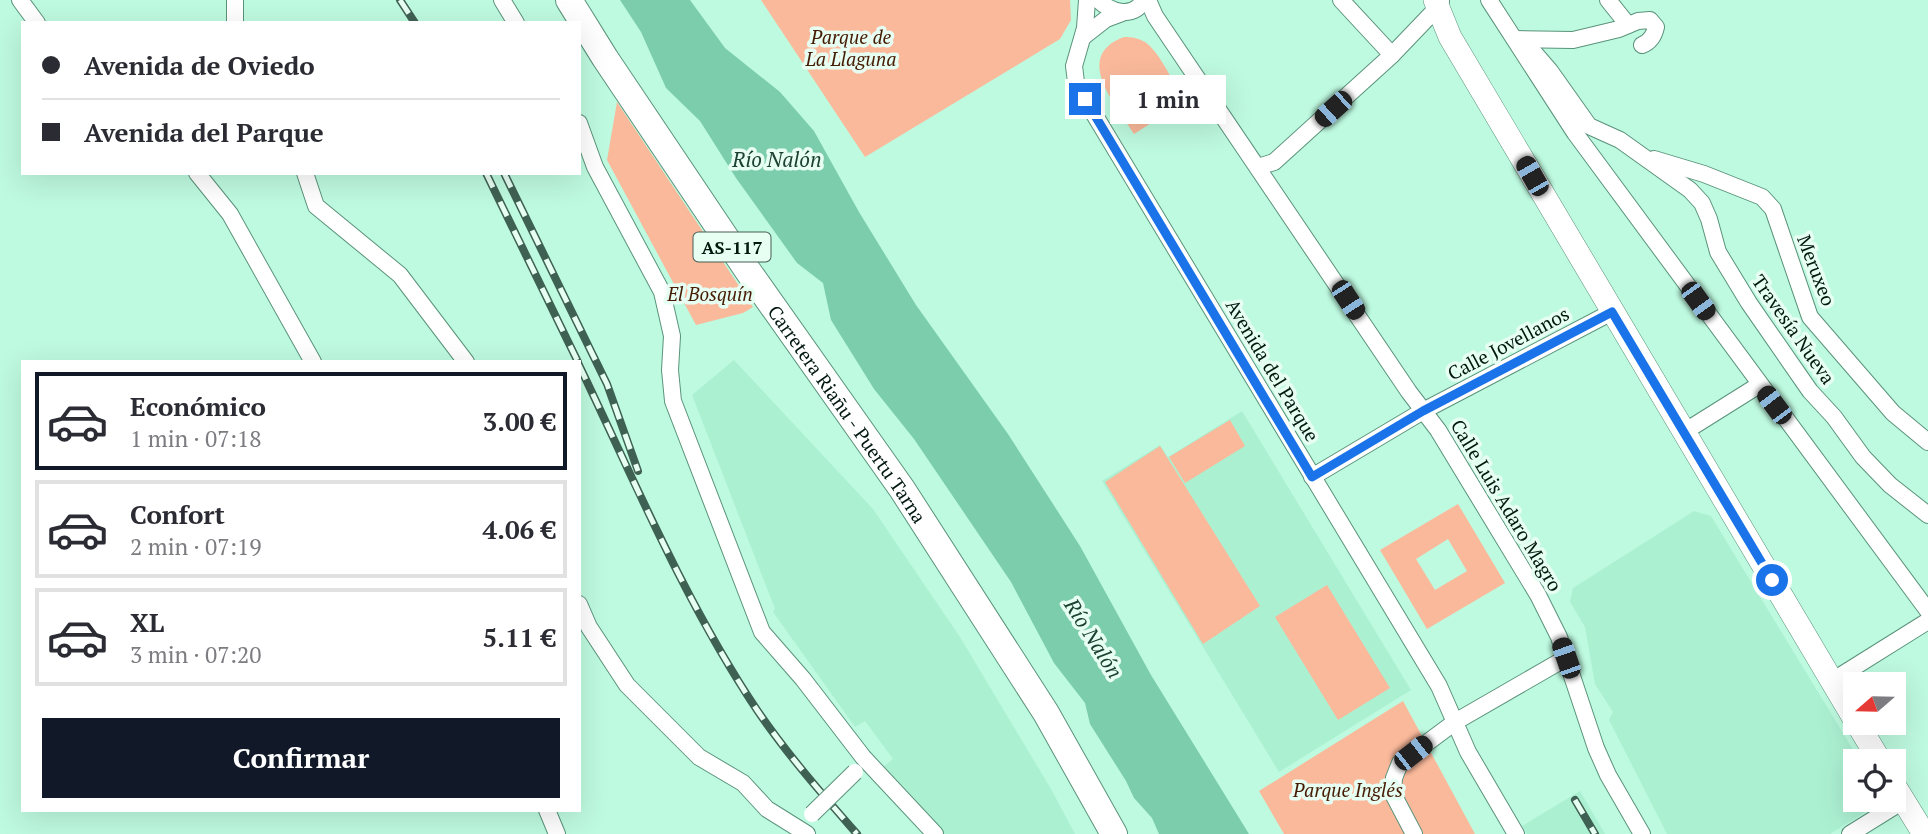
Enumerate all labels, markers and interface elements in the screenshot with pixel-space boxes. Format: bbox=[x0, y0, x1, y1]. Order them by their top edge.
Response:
park label: Parque de La Llaguna bbox=[805, 24, 896, 71]
text: Avenida de Oviedo bbox=[84, 48, 315, 82]
callout: 1 min bbox=[1110, 74, 1225, 124]
route end bbox=[1069, 83, 1101, 115]
text: 1 min bbox=[1137, 84, 1199, 115]
car bbox=[1311, 87, 1356, 131]
text: Avenida del Parque bbox=[84, 115, 324, 149]
water label: Río Nalón bbox=[731, 145, 822, 173]
car bbox=[1513, 153, 1552, 199]
street label: Meruxeo bbox=[1792, 231, 1842, 309]
road number: AS-117 bbox=[694, 232, 770, 262]
street label: Travesía Nueva bbox=[1747, 269, 1841, 389]
car bbox=[1328, 277, 1369, 323]
car bbox=[1678, 278, 1719, 324]
park label: El Bosquín bbox=[666, 281, 753, 306]
street label: Avenida del Parque bbox=[1221, 294, 1325, 446]
street label: Carretera Riañu - Puertu Tarna bbox=[763, 300, 933, 528]
street label: Calle Jovellanos bbox=[1443, 301, 1573, 385]
car bbox=[1753, 382, 1796, 428]
text: Económico bbox=[130, 389, 266, 423]
icon: car bbox=[46, 390, 109, 453]
text: 3.00 € bbox=[483, 404, 556, 438]
street label: Calle Luis Adaro Magro bbox=[1446, 414, 1568, 596]
text: 1 min · 07:18 bbox=[130, 423, 262, 454]
text: Confort bbox=[130, 497, 225, 531]
icon: car bbox=[46, 498, 109, 561]
text: 4.06 € bbox=[483, 512, 556, 546]
text: 2 min · 07:19 bbox=[130, 531, 262, 562]
route start bbox=[1756, 564, 1788, 596]
water label: Río Nalón bbox=[1058, 592, 1130, 683]
text: XL bbox=[130, 605, 164, 639]
icon: car bbox=[46, 606, 109, 669]
text: 5.11 € bbox=[483, 620, 556, 654]
car bbox=[1550, 635, 1583, 681]
text: 3 min · 07:20 bbox=[130, 639, 262, 670]
north arrow bbox=[1843, 672, 1906, 735]
map controls bbox=[1843, 672, 1906, 812]
button: Confirmar bbox=[42, 718, 560, 798]
car bbox=[1390, 732, 1437, 774]
button: locate bbox=[1843, 749, 1906, 812]
park label: Parque Inglés bbox=[1292, 777, 1403, 802]

